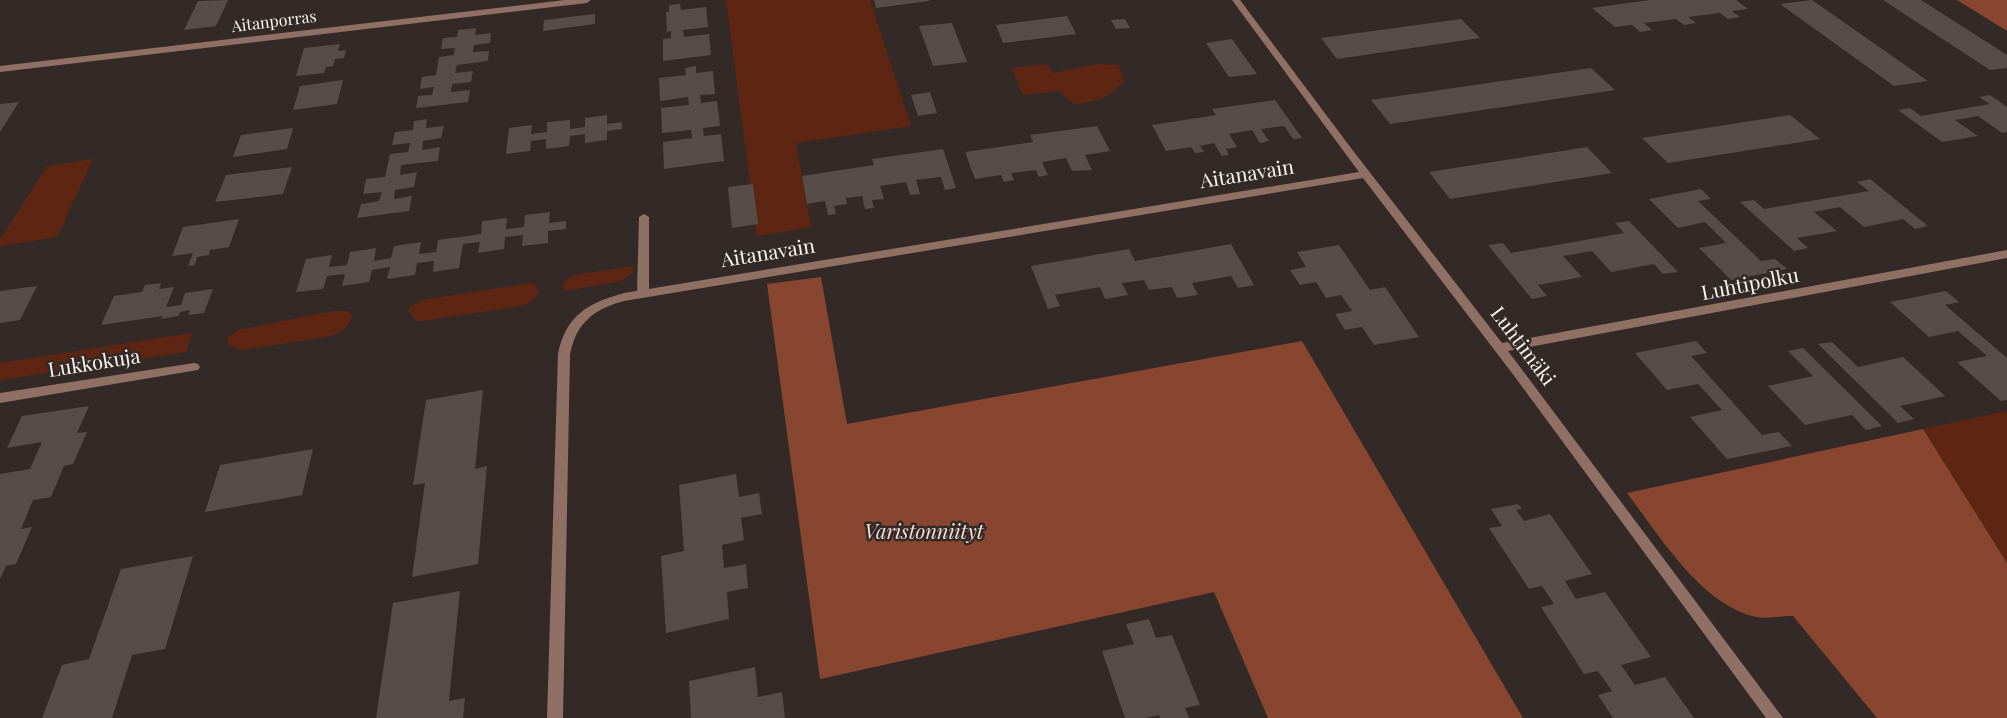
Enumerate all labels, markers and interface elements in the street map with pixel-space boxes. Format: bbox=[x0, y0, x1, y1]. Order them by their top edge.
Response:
street label: Aitanporras bbox=[229, 5, 318, 36]
street label: Aitanavain bbox=[1197, 152, 1296, 193]
street label: Aitanavain bbox=[718, 231, 817, 272]
street label: Luhtipolku bbox=[1699, 260, 1801, 305]
street label: Luhtimäki bbox=[1486, 300, 1563, 390]
street label: Lukkokuja bbox=[46, 341, 142, 382]
park label: Varistonniityt bbox=[864, 517, 985, 544]

